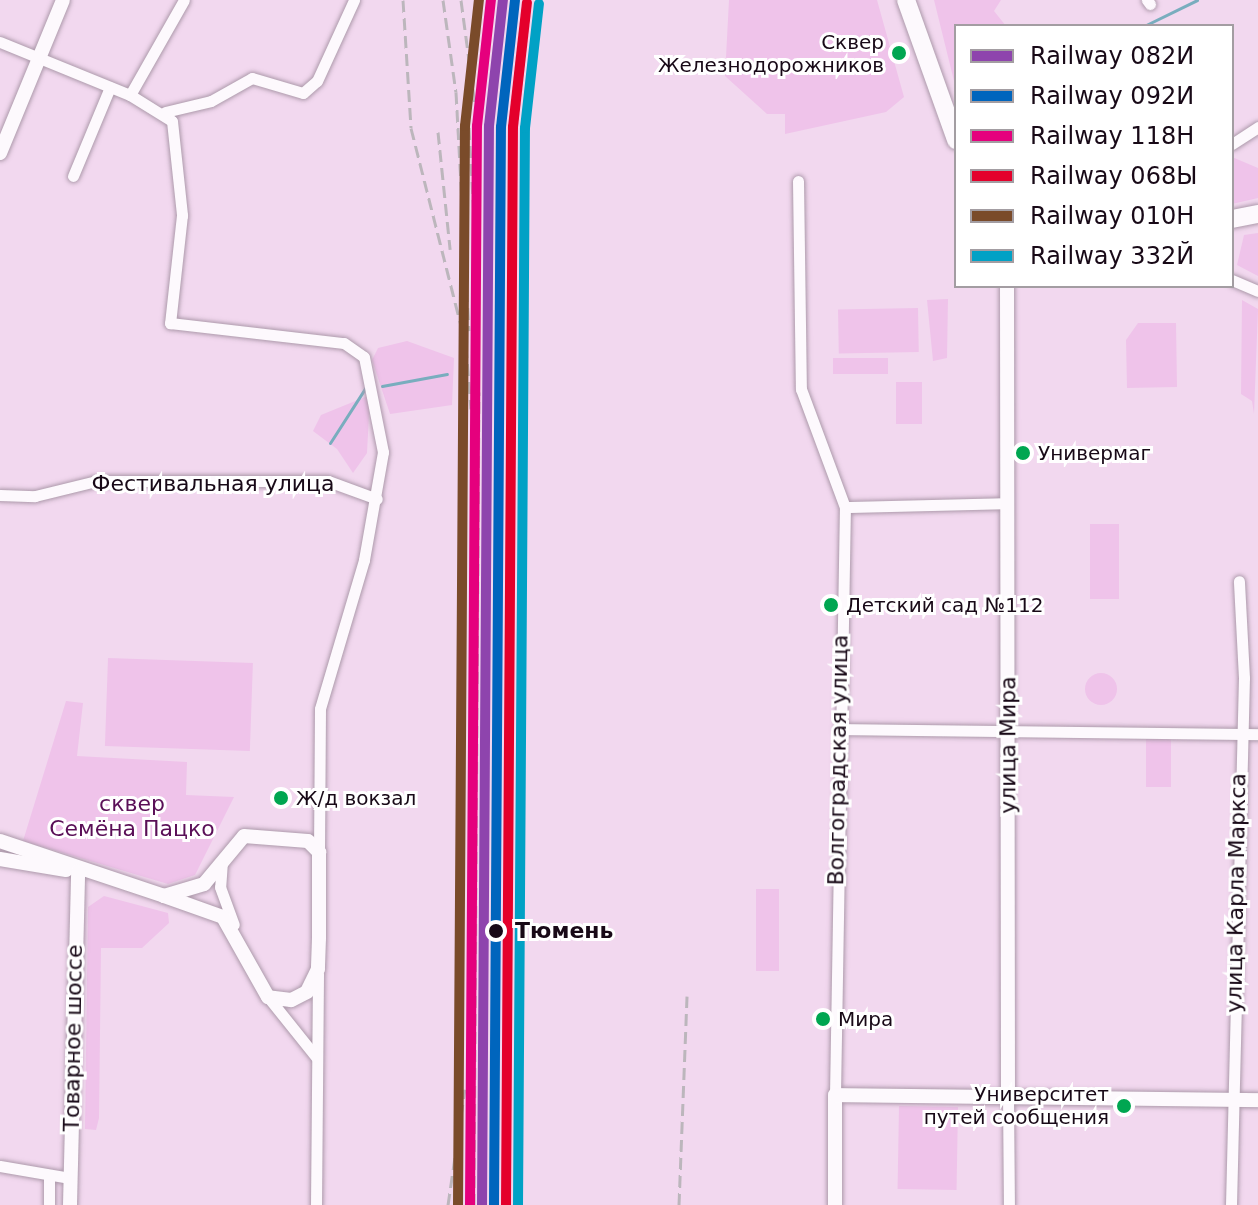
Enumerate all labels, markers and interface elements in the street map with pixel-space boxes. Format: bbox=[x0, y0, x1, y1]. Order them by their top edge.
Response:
legend bbox=[954, 24, 1234, 288]
place label: Сквер Железнодорожников bbox=[658, 30, 884, 77]
text: Railway 082И bbox=[1030, 42, 1194, 70]
marker: Сквер Железнодорожников bbox=[891, 45, 907, 61]
text: Railway 092И bbox=[1030, 82, 1194, 110]
text: Railway 118Н bbox=[1030, 122, 1194, 150]
text: Railway 068Ы bbox=[1030, 162, 1197, 190]
text: Railway 010Н bbox=[1030, 202, 1194, 230]
text: Railway 332Й bbox=[1030, 242, 1194, 270]
place label: Универмаг bbox=[1038, 441, 1151, 465]
marker: Универмаг bbox=[1015, 445, 1031, 461]
street label: Фестивальная улица bbox=[91, 471, 335, 497]
place label: Детский сад №112 bbox=[846, 593, 1043, 617]
marker: Детский сад №112 bbox=[823, 597, 839, 613]
street label: Волгоградская улица bbox=[823, 634, 853, 886]
street label: улица Мира bbox=[995, 676, 1021, 814]
street label: улица Карла Маркса bbox=[1221, 773, 1251, 1013]
place label: Ж/д вокзал bbox=[296, 786, 416, 810]
park label: сквер Семёна Пацко bbox=[49, 790, 215, 842]
marker: Ж/д вокзал bbox=[273, 790, 289, 806]
place label: Тюмень bbox=[515, 918, 613, 944]
marker: Тюмень bbox=[484, 919, 508, 943]
street label: Товарное шоссе bbox=[58, 944, 88, 1132]
place label: Мира bbox=[838, 1007, 893, 1031]
marker: Мира bbox=[815, 1011, 831, 1027]
place label: Университет путей сообщения bbox=[924, 1082, 1109, 1129]
marker: Университет путей сообщения bbox=[1116, 1098, 1132, 1114]

